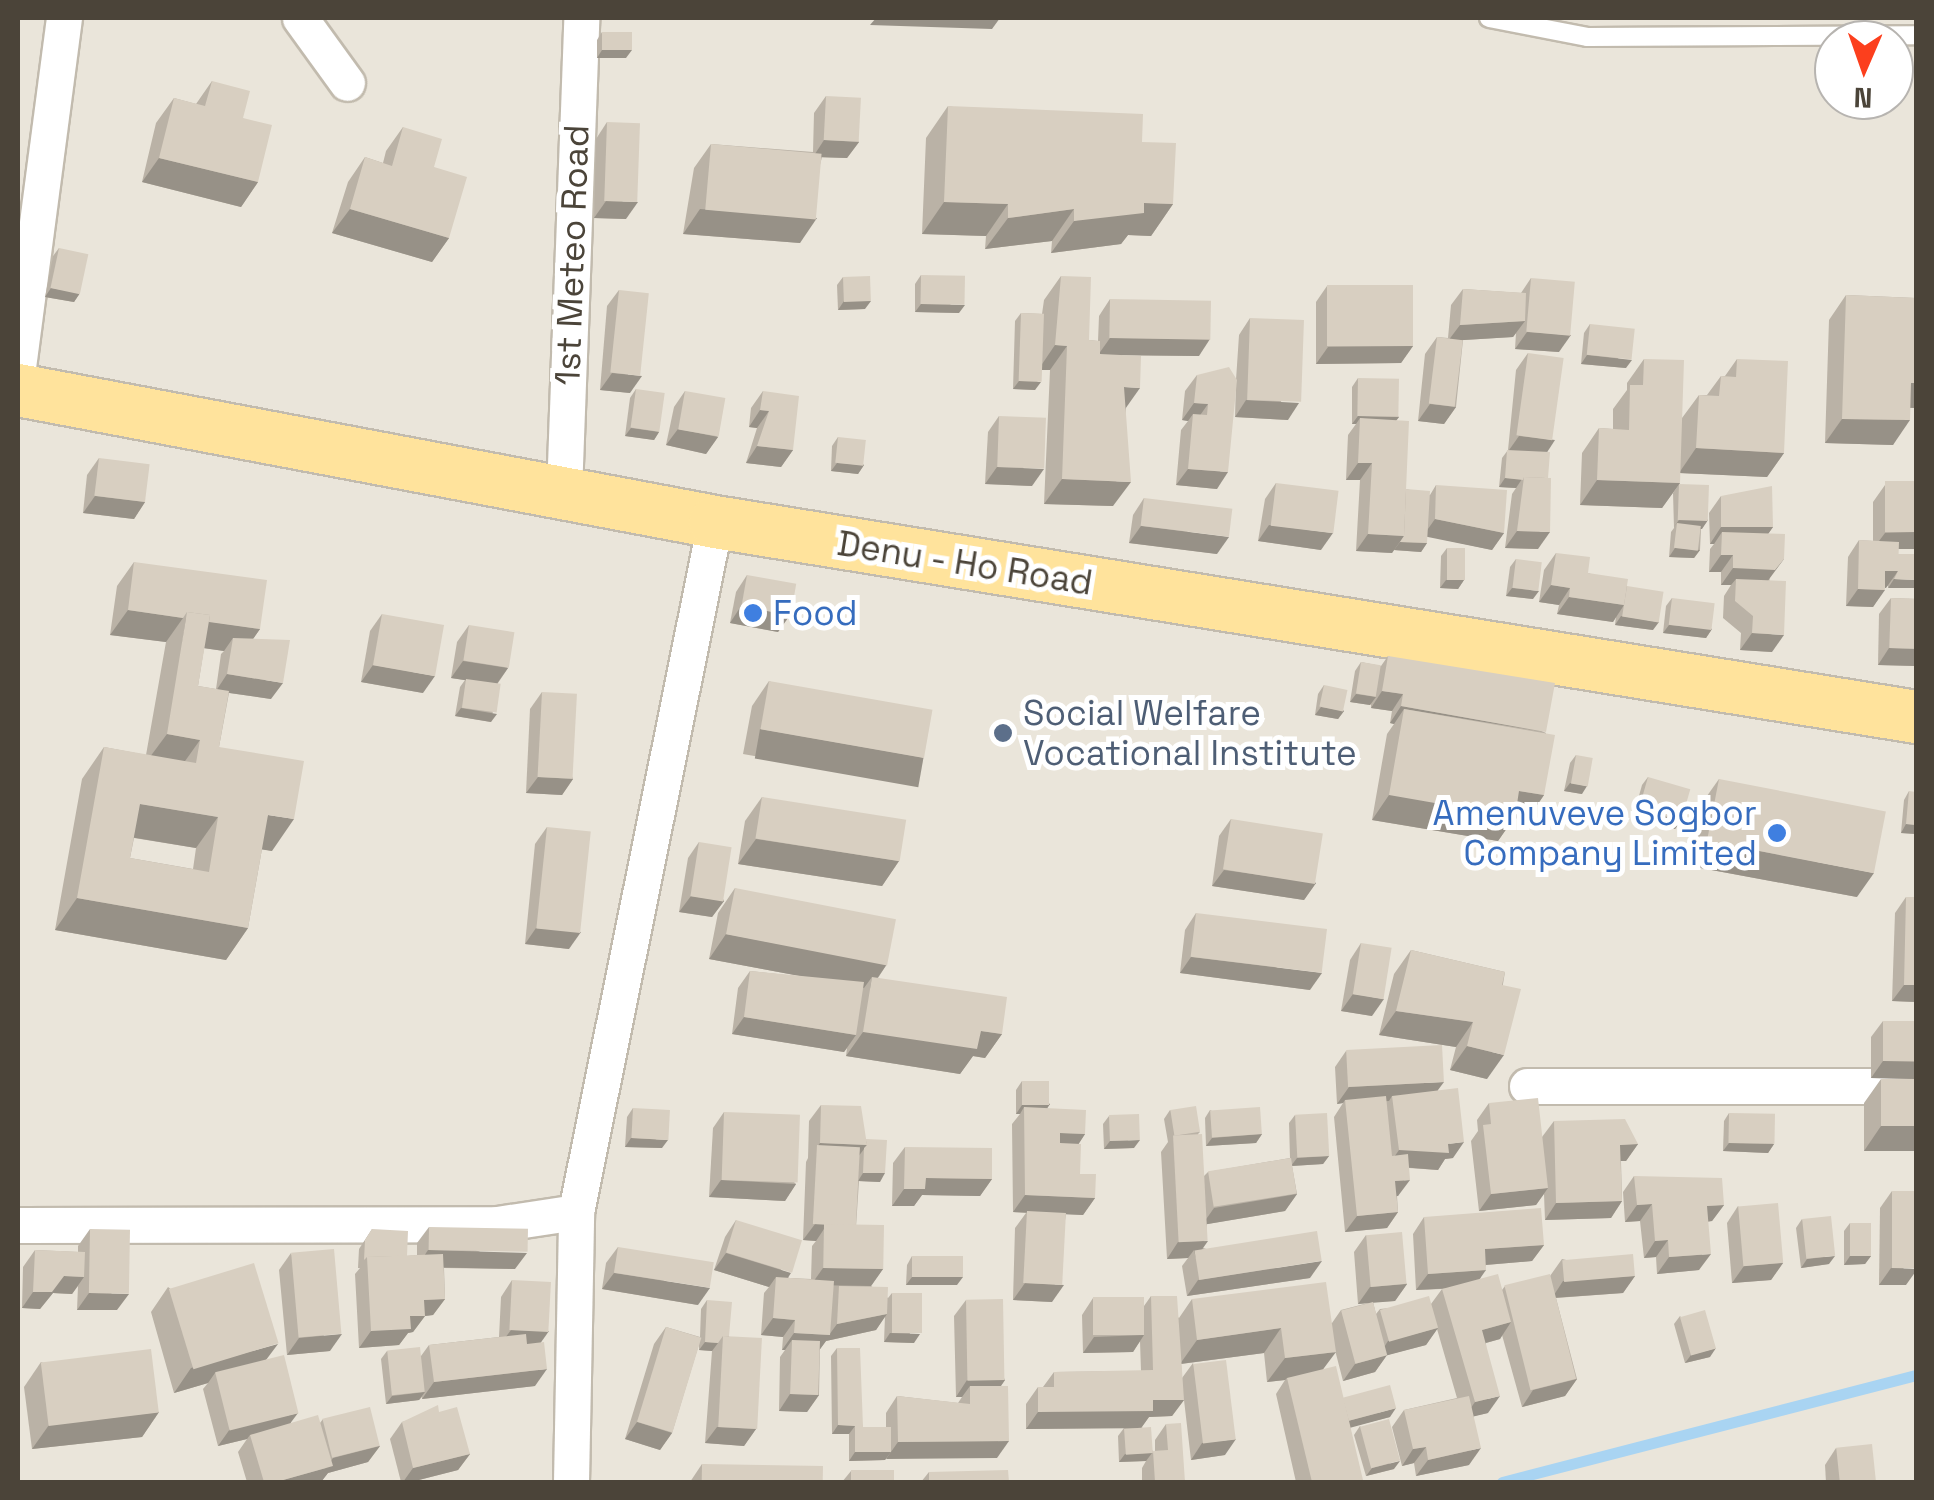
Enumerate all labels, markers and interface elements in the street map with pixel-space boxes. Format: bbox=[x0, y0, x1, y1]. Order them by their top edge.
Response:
north arrow bbox=[1814, 20, 1914, 120]
text: N bbox=[1853, 80, 1873, 116]
street label: 1st Meteo Road bbox=[546, 124, 598, 386]
street label: Denu - Ho Road bbox=[833, 522, 1097, 604]
place label: Food bbox=[773, 592, 857, 634]
marker: Food bbox=[742, 602, 764, 624]
place label: Social Welfare Vocational Institute bbox=[1023, 692, 1357, 774]
marker: Social Welfare Vocational Institute bbox=[992, 722, 1014, 744]
place label: Amenuveve Sogbor Company Limited bbox=[1433, 792, 1757, 874]
marker: Amenuveve Sogbor Company Limited bbox=[1766, 822, 1788, 844]

